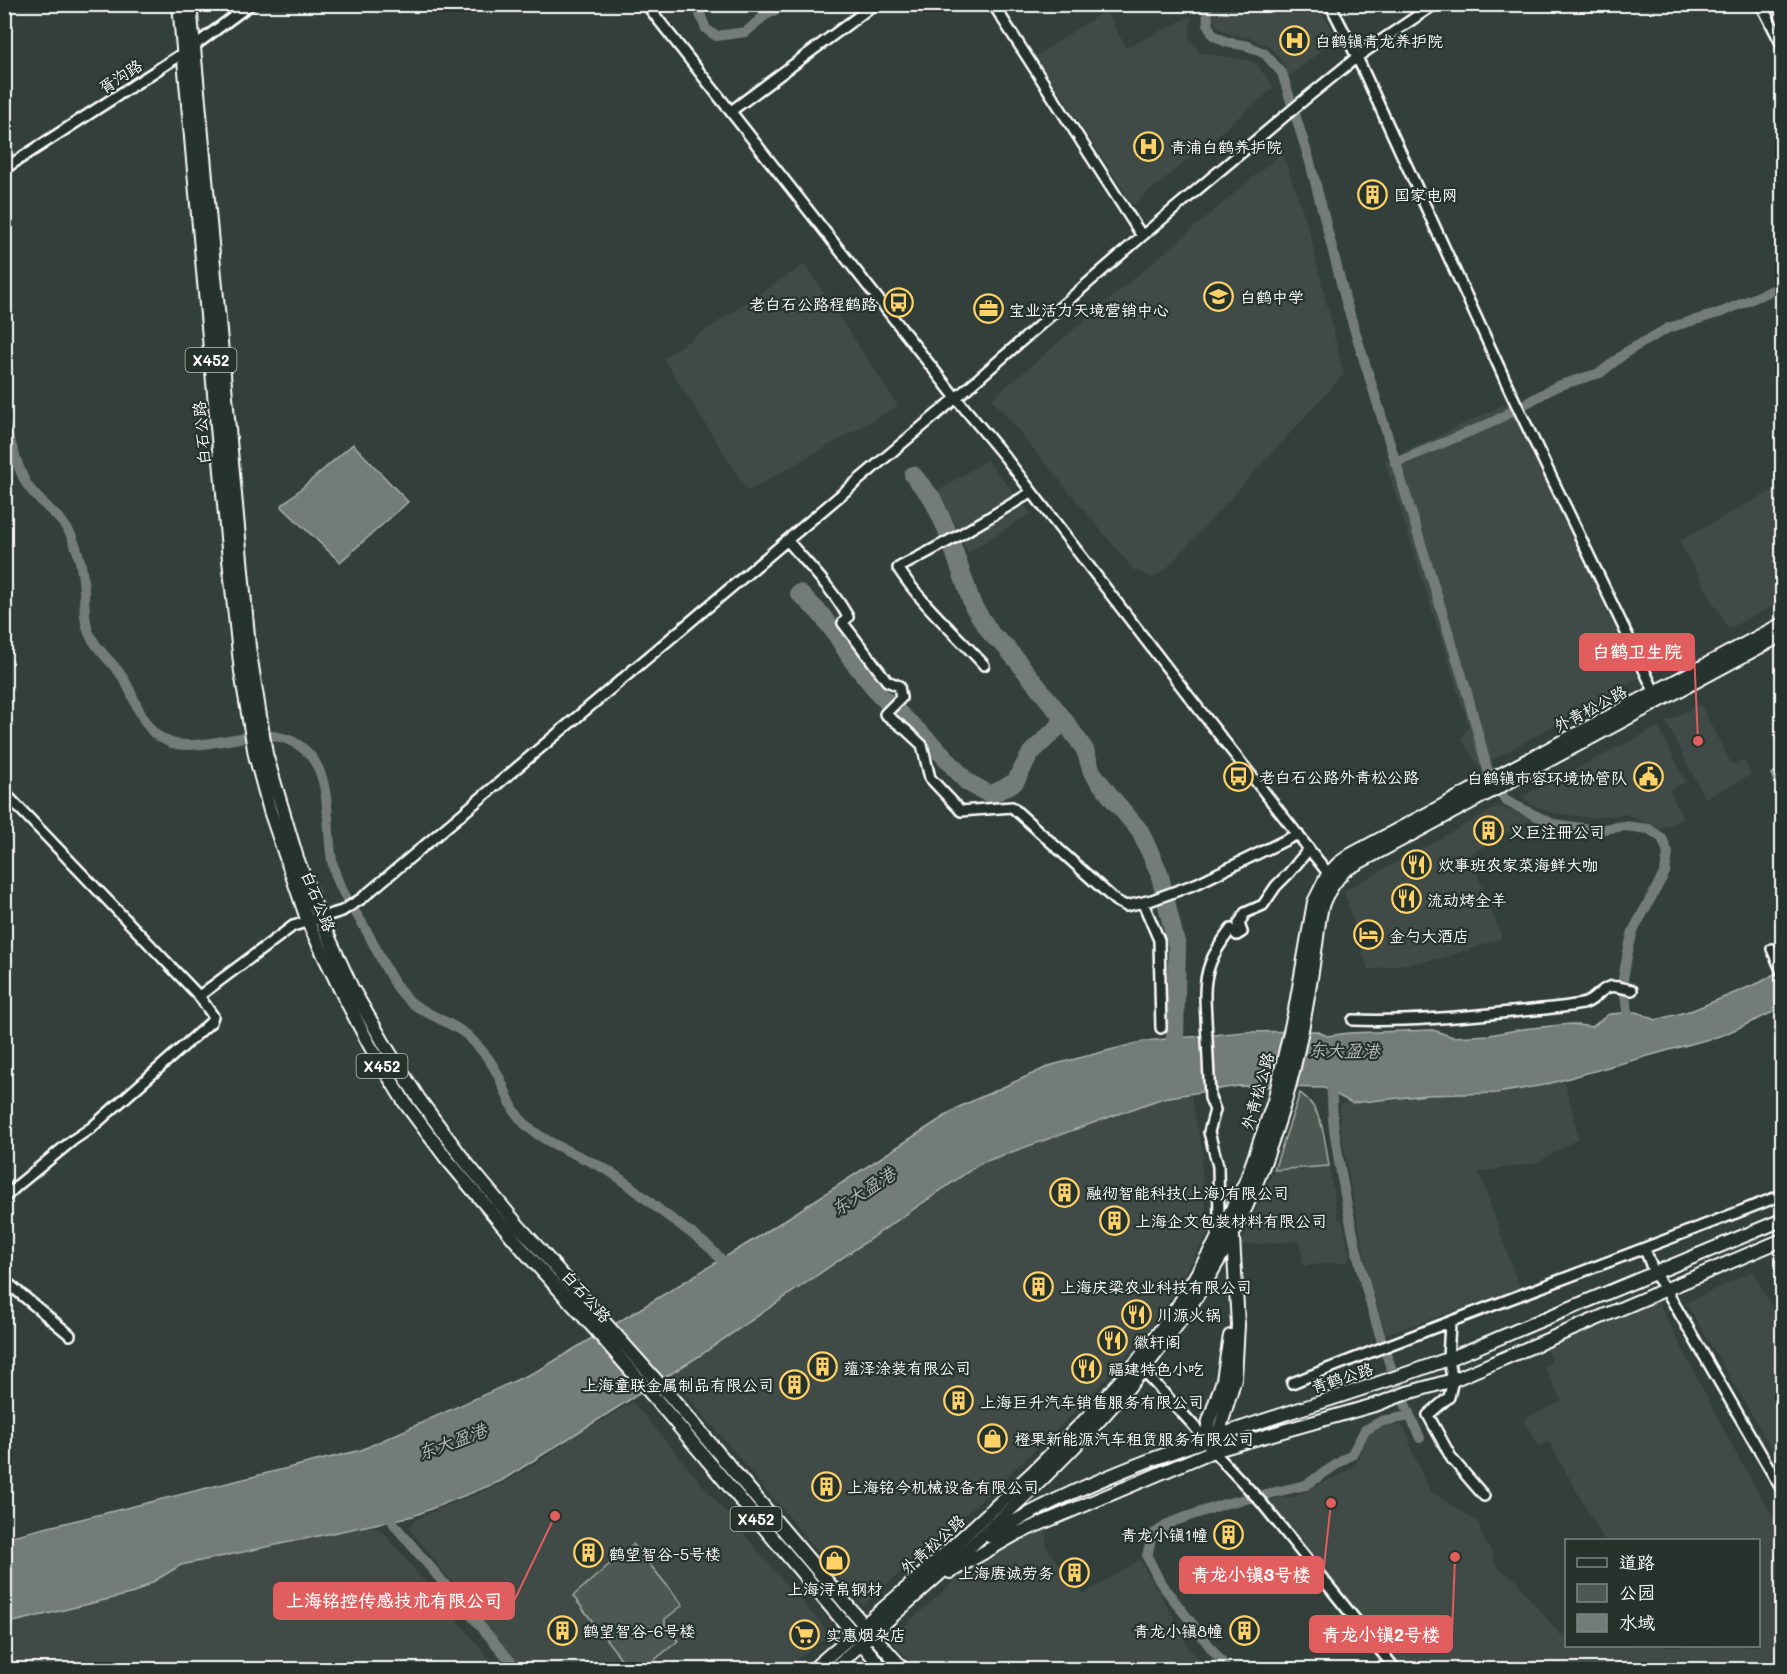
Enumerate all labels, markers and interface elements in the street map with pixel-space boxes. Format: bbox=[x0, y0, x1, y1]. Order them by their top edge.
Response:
hospital icon: 白鹤镇青龙养护院 bbox=[1278, 24, 1310, 56]
place label: 白鹤镇青龙养护院 bbox=[1315, 30, 1443, 51]
street label: 胥沟路 bbox=[94, 54, 146, 98]
hospital icon: 青浦白鹤养护院 bbox=[1133, 130, 1165, 162]
place label: 青浦白鹤养护院 bbox=[1170, 136, 1282, 157]
building icon: 国家电网 bbox=[1357, 178, 1389, 210]
place label: 国家电网 bbox=[1394, 184, 1458, 205]
school or university icon: 白鹤中学 bbox=[1203, 280, 1235, 312]
place label: 白鹤中学 bbox=[1240, 286, 1304, 307]
bus stop icon: 老白石公路程鹤路 bbox=[882, 287, 914, 319]
place label: 老白石公路程鹤路 bbox=[749, 293, 877, 314]
office icon: 宝业活力天境营销中心 bbox=[972, 293, 1004, 325]
place label: 宝业活力天境营销中心 bbox=[1009, 299, 1169, 320]
road number: X452 bbox=[186, 348, 236, 372]
street label: 白石公路 bbox=[188, 400, 214, 466]
callout: 白鹤卫生院 bbox=[1580, 634, 1694, 670]
text: 白鹤卫生院 bbox=[1592, 639, 1682, 663]
street label: 外青松公路 bbox=[1550, 680, 1630, 736]
bus stop icon: 老白石公路外青松公路 bbox=[1222, 760, 1254, 792]
public building icon: 白鹤镇市容环境协管队 bbox=[1632, 761, 1664, 793]
place label: 老白石公路外青松公路 bbox=[1259, 766, 1419, 787]
place label: 白鹤镇市容环境协管队 bbox=[1467, 767, 1627, 788]
building icon: 义巨注册公司 bbox=[1472, 815, 1504, 847]
place label: 义巨注册公司 bbox=[1509, 821, 1605, 842]
restaurant icon: 炊事班农家菜海鲜大咖 bbox=[1401, 848, 1433, 880]
place label: 炊事班农家菜海鲜大咖 bbox=[1438, 854, 1598, 875]
street label: 白石公路 bbox=[297, 867, 341, 935]
restaurant icon: 流动烤全羊 bbox=[1390, 883, 1422, 915]
place label: 流动烤全羊 bbox=[1427, 889, 1507, 910]
hotel icon: 金勺大酒店 bbox=[1352, 919, 1384, 951]
place label: 金勺大酒店 bbox=[1389, 925, 1469, 946]
water label: 东大盈港 bbox=[1308, 1037, 1382, 1063]
street label: 外青松公路 bbox=[1236, 1050, 1278, 1132]
road number: X452 bbox=[356, 1054, 407, 1078]
water label: 东大盈港 bbox=[826, 1160, 901, 1221]
building icon: 融彻智能科技(上海)有限公司 bbox=[1049, 1176, 1081, 1208]
place label: 融彻智能科技(上海)有限公司 bbox=[1086, 1182, 1289, 1203]
building icon: 上海企文包装材料有限公司 bbox=[1098, 1204, 1130, 1236]
place label: 上海企文包装材料有限公司 bbox=[1135, 1210, 1327, 1231]
street label: 白石公路 bbox=[558, 1265, 616, 1327]
building icon: 上海庆梁农业科技有限公司 bbox=[1023, 1270, 1055, 1302]
place label: 上海庆梁农业科技有限公司 bbox=[1060, 1276, 1252, 1297]
restaurant icon: 川源火锅 bbox=[1120, 1298, 1152, 1330]
place label: 川源火锅 bbox=[1157, 1304, 1221, 1325]
restaurant icon: 徽轩阁 bbox=[1096, 1325, 1128, 1357]
place label: 徽轩阁 bbox=[1133, 1331, 1181, 1352]
building icon: 蕴泽涂装有限公司 bbox=[806, 1351, 838, 1383]
restaurant icon: 福建特色小吃 bbox=[1071, 1352, 1103, 1384]
place label: 蕴泽涂装有限公司 bbox=[843, 1357, 971, 1378]
street label: 青鹤公路 bbox=[1308, 1357, 1376, 1397]
place label: 福建特色小吃 bbox=[1108, 1358, 1204, 1379]
building icon: 上海童联金属制品有限公司 bbox=[779, 1368, 811, 1400]
place label: 上海童联金属制品有限公司 bbox=[582, 1374, 774, 1395]
building icon: 上海巨升汽车销售服务有限公司 bbox=[943, 1385, 975, 1417]
place label: 上海巨升汽车销售服务有限公司 bbox=[980, 1391, 1204, 1412]
water label: 东大盈港 bbox=[414, 1417, 492, 1465]
shop icon: 橙果新能源汽车租赁服务有限公司 bbox=[977, 1422, 1009, 1454]
place label: 橙果新能源汽车租赁服务有限公司 bbox=[1014, 1428, 1254, 1449]
building icon: 上海铭今机械设备有限公司 bbox=[810, 1470, 842, 1502]
place label: 上海铭今机械设备有限公司 bbox=[847, 1476, 1039, 1497]
road number: X452 bbox=[730, 1507, 782, 1531]
street label: 外青松公路 bbox=[895, 1509, 969, 1579]
building icon: 青龙小镇1幢 bbox=[1213, 1518, 1245, 1550]
place label: 青龙小镇1幢 bbox=[1121, 1524, 1208, 1545]
building icon: 鹤望智谷-5号楼 bbox=[572, 1537, 604, 1569]
legend bbox=[1565, 1539, 1760, 1647]
place label: 鹤望智谷-5号楼 bbox=[609, 1543, 721, 1564]
shop icon: 上海浔帛钢材 bbox=[819, 1544, 851, 1576]
text: 道路 bbox=[1619, 1550, 1655, 1574]
building icon: 上海赓诚劳务 bbox=[1059, 1556, 1091, 1588]
callout: 青龙小镇3号楼 bbox=[1180, 1557, 1323, 1593]
place label: 上海赓诚劳务 bbox=[958, 1562, 1054, 1583]
text: 青龙小镇3号楼 bbox=[1192, 1562, 1310, 1586]
place label: 上海浔帛钢材 bbox=[787, 1578, 883, 1599]
text: 公园 bbox=[1619, 1580, 1655, 1604]
callout: 上海铭控传感技术有限公司 bbox=[274, 1583, 514, 1619]
text: 上海铭控传感技术有限公司 bbox=[286, 1588, 502, 1612]
text: 水域 bbox=[1619, 1610, 1655, 1634]
building icon: 鹤望智谷-6号楼 bbox=[546, 1614, 578, 1646]
building icon: 青龙小镇8幢 bbox=[1228, 1614, 1260, 1646]
callout: 青龙小镇2号楼 bbox=[1310, 1616, 1452, 1652]
supermarket icon: 实惠烟杂店 bbox=[789, 1618, 821, 1650]
place label: 鹤望智谷-6号楼 bbox=[583, 1620, 695, 1641]
place label: 青龙小镇8幢 bbox=[1133, 1620, 1223, 1641]
text: 青龙小镇2号楼 bbox=[1322, 1622, 1440, 1646]
place label: 实惠烟杂店 bbox=[826, 1624, 906, 1645]

